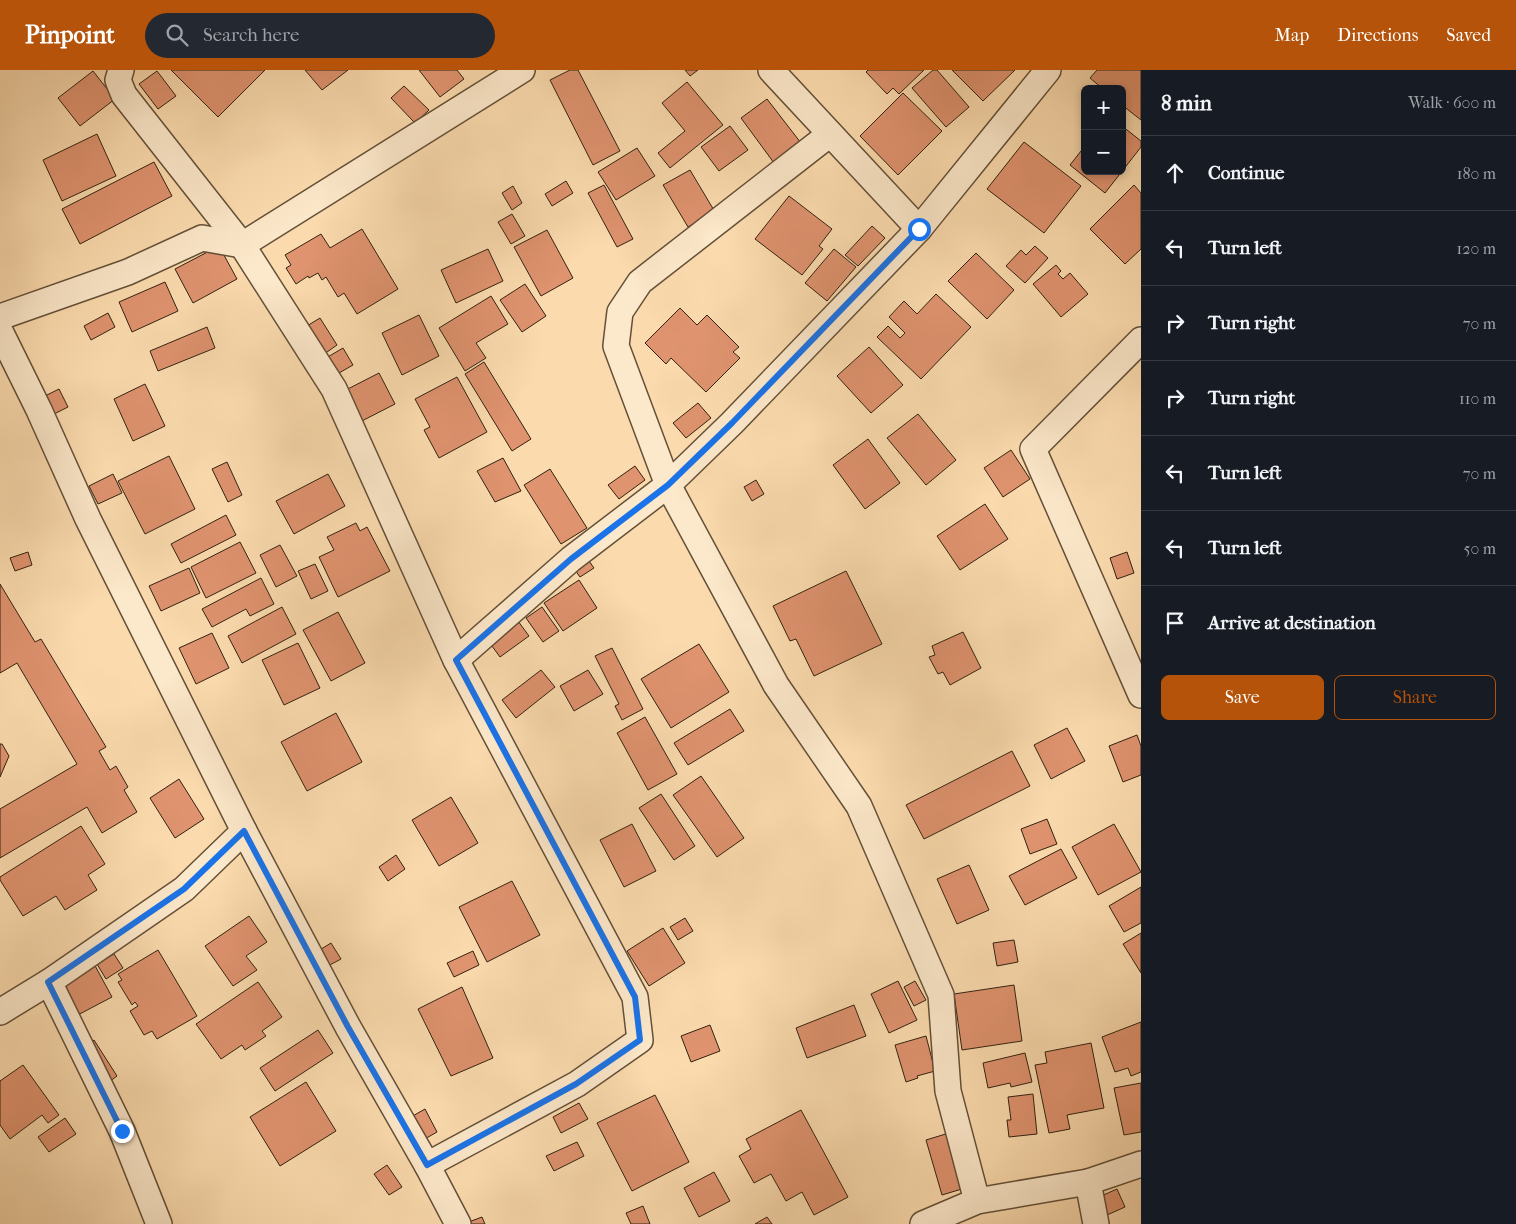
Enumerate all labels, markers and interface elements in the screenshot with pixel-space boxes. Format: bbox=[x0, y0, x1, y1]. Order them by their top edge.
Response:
search box bbox=[145, 13, 495, 58]
text: Pinpoint bbox=[25, 21, 115, 49]
icon: search bbox=[163, 21, 191, 49]
text: Search here bbox=[203, 24, 299, 46]
text: Map bbox=[1275, 25, 1309, 46]
text: Directions bbox=[1337, 25, 1418, 46]
text: Saved bbox=[1446, 25, 1491, 46]
map controls bbox=[1081, 85, 1126, 175]
button: + bbox=[1081, 85, 1126, 130]
text: 8 min bbox=[1161, 91, 1212, 115]
text: Walk · 600 m bbox=[1408, 93, 1496, 112]
button: − bbox=[1081, 130, 1126, 175]
icon: ahead bbox=[1161, 159, 1189, 187]
text: Continue bbox=[1208, 162, 1284, 184]
text: 180 m bbox=[1457, 164, 1496, 183]
route start bbox=[908, 218, 931, 241]
icon: left bbox=[1161, 234, 1189, 262]
text: Turn left bbox=[1208, 237, 1282, 259]
text: 120 m bbox=[1457, 239, 1496, 258]
icon: right bbox=[1161, 309, 1189, 337]
text: Turn right bbox=[1208, 312, 1295, 334]
text: 70 m bbox=[1463, 314, 1496, 333]
icon: right bbox=[1161, 384, 1189, 412]
text: Turn right bbox=[1208, 387, 1295, 409]
text: 110 m bbox=[1459, 389, 1496, 408]
icon: left bbox=[1161, 459, 1189, 487]
text: Turn left bbox=[1208, 462, 1282, 484]
text: 70 m bbox=[1463, 464, 1496, 483]
icon: left bbox=[1161, 534, 1189, 562]
text: Turn left bbox=[1208, 537, 1282, 559]
text: 50 m bbox=[1464, 539, 1496, 558]
icon: arrive bbox=[1161, 609, 1189, 637]
text: Arrive at destination bbox=[1208, 612, 1376, 634]
button: Save bbox=[1161, 675, 1324, 720]
button: Share bbox=[1334, 675, 1496, 720]
route end bbox=[111, 1120, 134, 1143]

